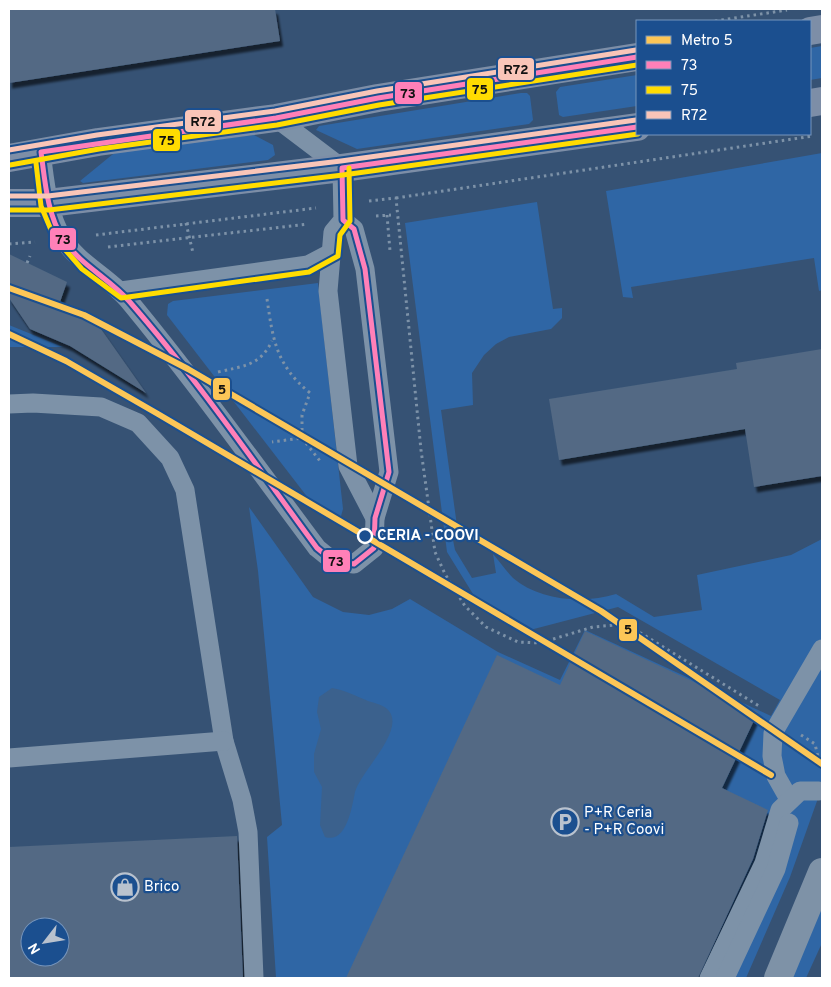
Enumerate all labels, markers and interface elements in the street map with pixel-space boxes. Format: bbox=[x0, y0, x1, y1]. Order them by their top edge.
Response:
legend bbox=[636, 20, 811, 135]
text: Metro 5 bbox=[681, 32, 733, 51]
line badge: R72 bbox=[497, 57, 535, 81]
text: 73 bbox=[681, 57, 698, 76]
text: R72 bbox=[503, 62, 529, 79]
line badge: 75 bbox=[466, 77, 494, 101]
line badge: 73 bbox=[394, 81, 423, 105]
text: 75 bbox=[472, 82, 488, 99]
text: 75 bbox=[681, 82, 698, 101]
text: 73 bbox=[400, 86, 416, 103]
text: R72 bbox=[681, 107, 707, 126]
line badge: R72 bbox=[184, 109, 222, 133]
text: R72 bbox=[190, 114, 216, 131]
line badge: 75 bbox=[152, 128, 181, 152]
text: 75 bbox=[159, 133, 175, 150]
line badge: 73 bbox=[49, 227, 77, 251]
text: 73 bbox=[55, 232, 71, 249]
line badge: 5 bbox=[212, 377, 231, 401]
text: 5 bbox=[218, 382, 226, 399]
place label: CERIA - COOVI bbox=[377, 527, 479, 546]
marker: CERIA - COOVI bbox=[357, 528, 373, 544]
line badge: 73 bbox=[322, 549, 351, 573]
text: 73 bbox=[328, 554, 344, 571]
line badge: 5 bbox=[618, 618, 638, 642]
text: 5 bbox=[624, 622, 632, 639]
place label: P+R Ceria - P+R Coovi bbox=[584, 804, 664, 840]
parking icon: P+R Ceria - P+R Coovi bbox=[550, 807, 580, 837]
shop icon: Brico bbox=[110, 872, 140, 902]
place label: Brico bbox=[144, 878, 179, 897]
north arrow bbox=[20, 917, 70, 967]
text: N bbox=[25, 939, 45, 957]

